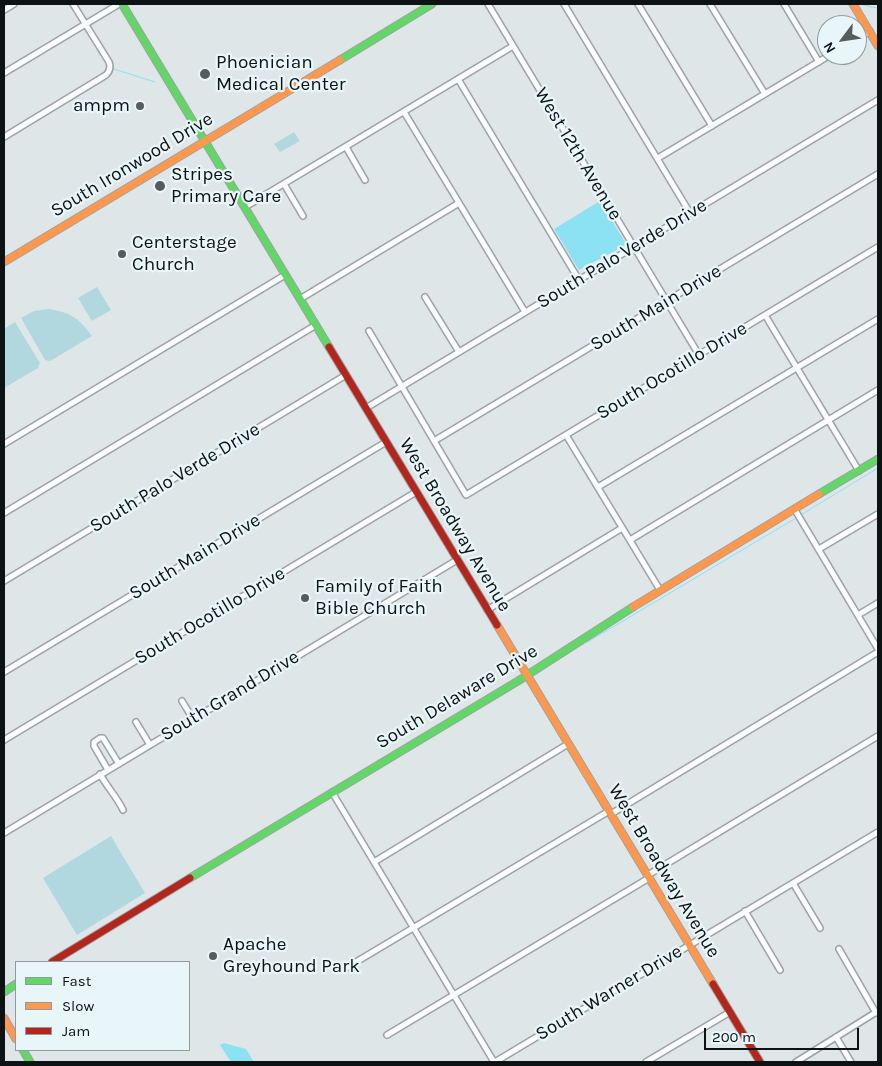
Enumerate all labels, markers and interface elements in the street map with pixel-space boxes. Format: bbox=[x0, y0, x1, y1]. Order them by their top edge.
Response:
north arrow bbox=[817, 15, 867, 65]
text: N bbox=[820, 39, 839, 56]
place label: Phoenician Medical Center bbox=[216, 52, 346, 96]
marker: Phoenician Medical Center bbox=[198, 67, 212, 81]
street label: West 12th Avenue bbox=[529, 84, 627, 224]
place label: ampm bbox=[73, 95, 130, 117]
marker: ampm bbox=[134, 100, 146, 112]
street label: South Ironwood Drive bbox=[47, 108, 217, 222]
place label: Stripes Primary Care bbox=[171, 164, 281, 208]
marker: Stripes Primary Care bbox=[153, 179, 167, 193]
street label: South Palo Verde Drive bbox=[533, 194, 711, 314]
place label: Centerstage Church bbox=[132, 232, 237, 276]
marker: Centerstage Church bbox=[116, 248, 128, 260]
street label: South Main Drive bbox=[586, 260, 726, 356]
street label: South Ocotillo Drive bbox=[593, 317, 751, 425]
street label: South Palo Verde Drive bbox=[86, 418, 264, 538]
street label: West Broadway Avenue bbox=[394, 434, 516, 616]
street label: South Main Drive bbox=[125, 509, 265, 605]
street label: South Ocotillo Drive bbox=[131, 562, 289, 670]
place label: Family of Faith Bible Church bbox=[315, 576, 443, 620]
marker: Family of Faith Bible Church bbox=[299, 592, 311, 604]
street label: South Delaware Drive bbox=[372, 640, 542, 754]
street label: South Grand Drive bbox=[157, 646, 303, 746]
street label: West Broadway Avenue bbox=[603, 780, 725, 962]
place label: Apache Greyhound Park bbox=[223, 934, 360, 978]
street label: South Warner Drive bbox=[531, 940, 687, 1046]
marker: Apache Greyhound Park bbox=[207, 950, 219, 962]
legend bbox=[15, 961, 190, 1051]
text: Fast bbox=[62, 972, 91, 990]
text: Slow bbox=[62, 997, 94, 1015]
scale bar bbox=[707, 1018, 862, 1050]
text: Jam bbox=[62, 1022, 90, 1040]
text: 200 m bbox=[712, 1028, 756, 1046]

